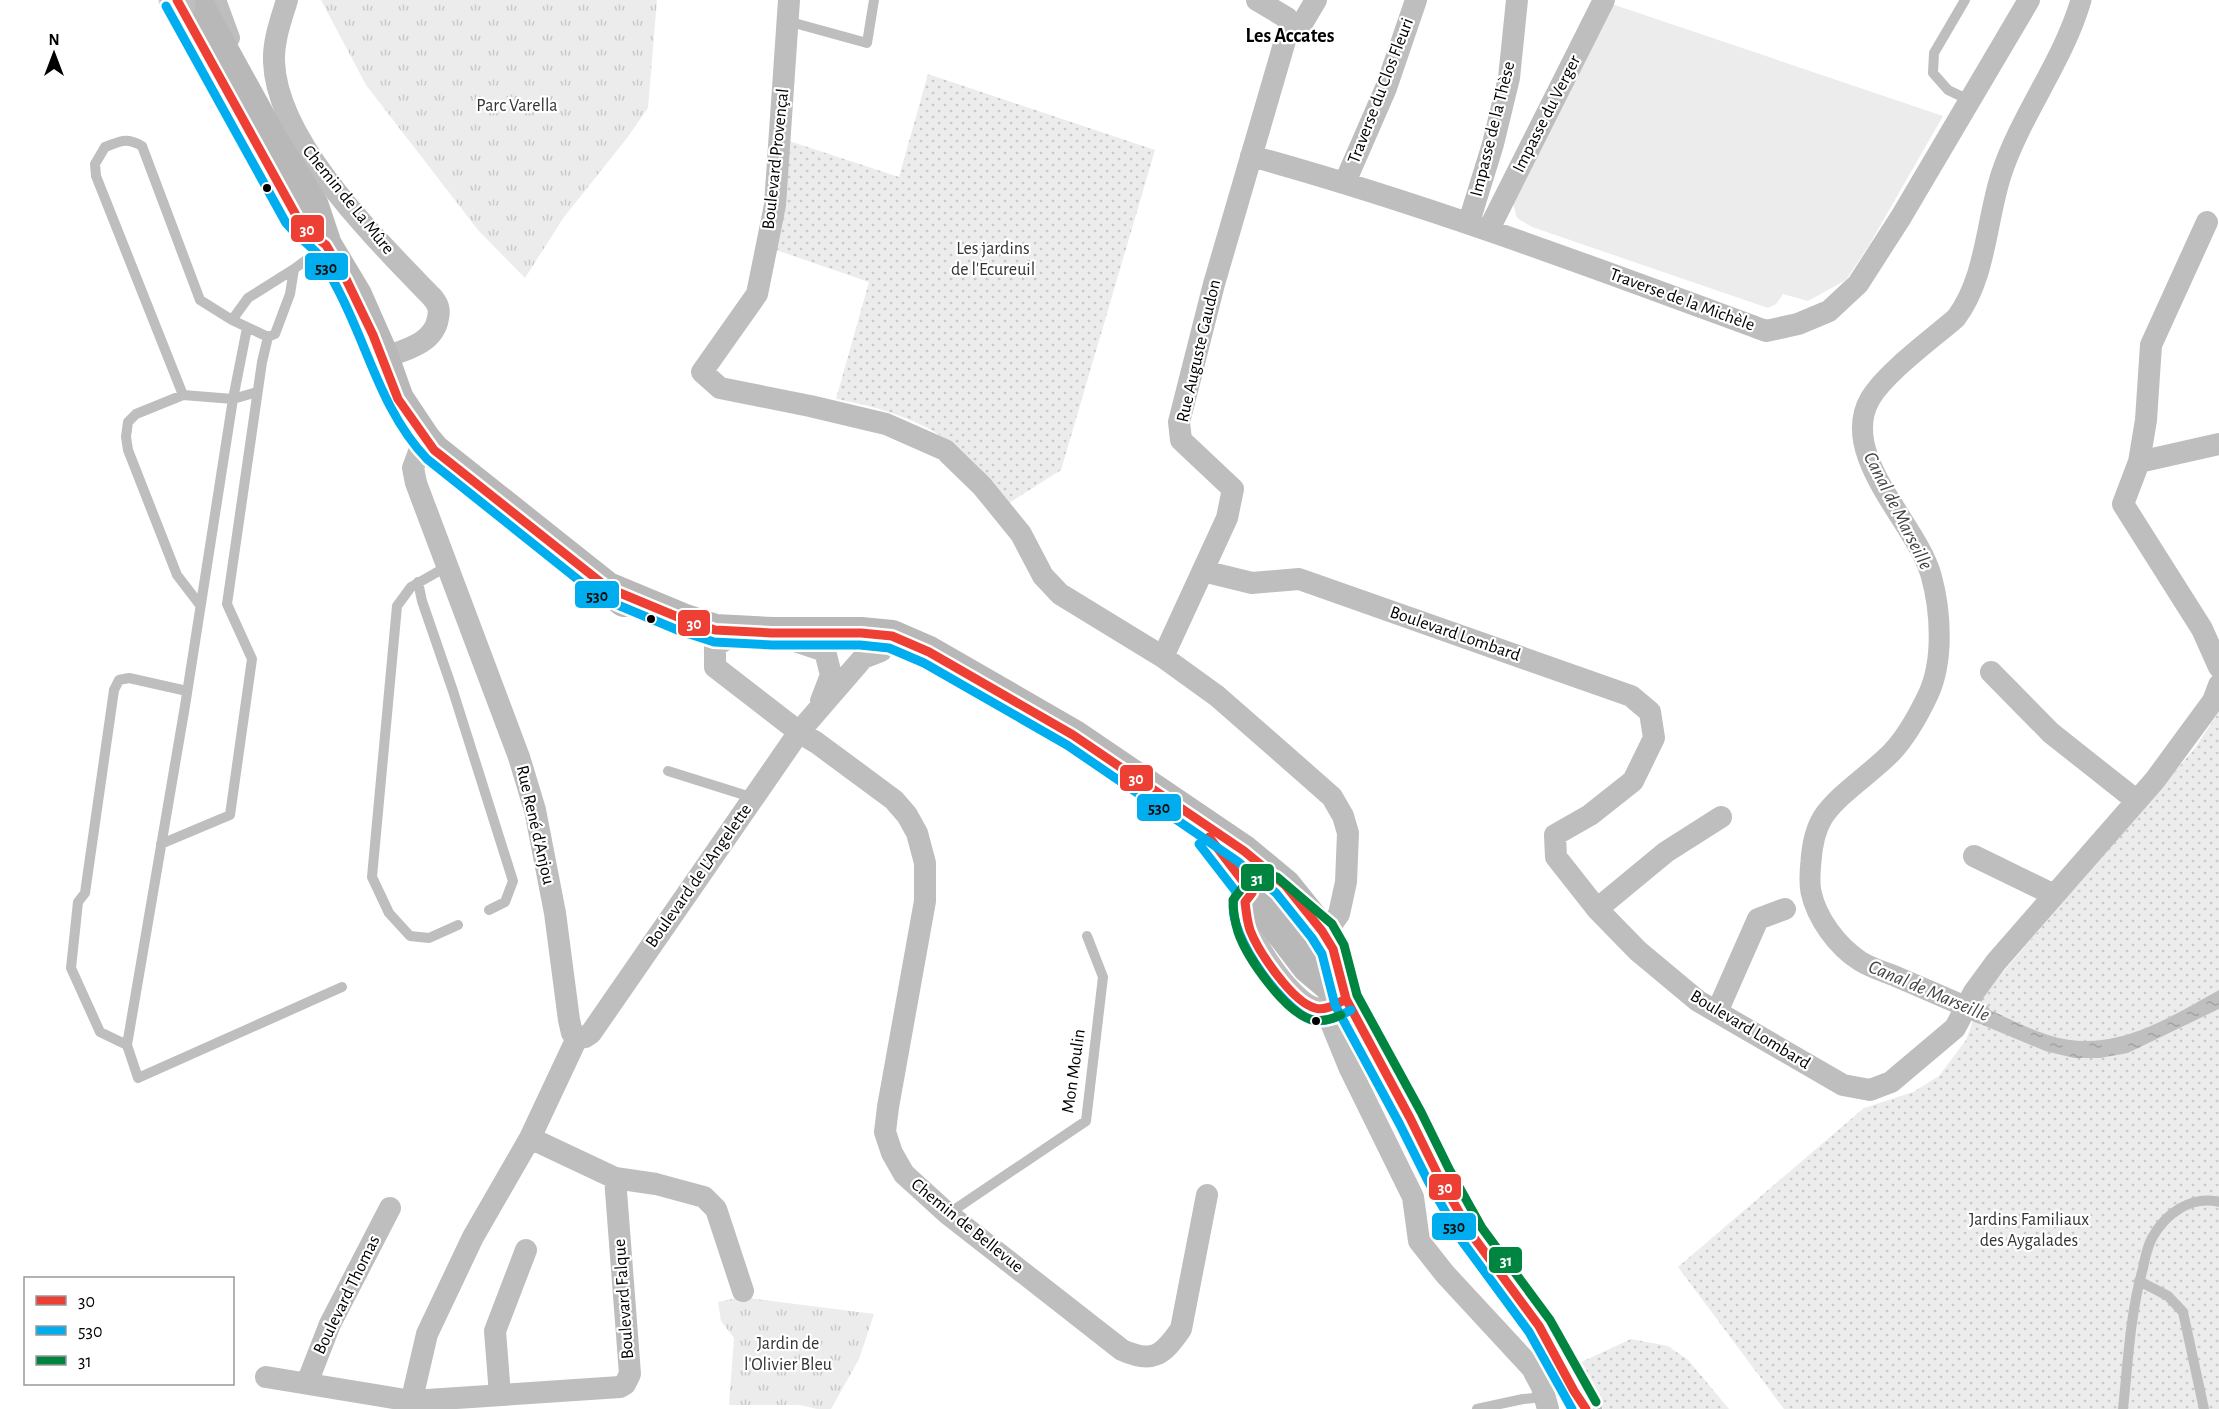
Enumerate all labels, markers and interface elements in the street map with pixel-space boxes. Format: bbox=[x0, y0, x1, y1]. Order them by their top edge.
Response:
street label: Traverse du Clos Fleuri bbox=[1345, 16, 1417, 166]
north arrow bbox=[24, 24, 84, 84]
district label: Les Accates bbox=[1246, 26, 1335, 46]
text: N bbox=[48, 32, 60, 48]
street label: Impasse du Verger bbox=[1510, 52, 1584, 176]
street label: Impasse de la Thèse bbox=[1467, 60, 1519, 198]
street label: Boulevard Provençal bbox=[760, 88, 792, 230]
park label: Parc Varella bbox=[476, 97, 558, 115]
street label: Chemin de La Mûre bbox=[299, 142, 397, 258]
unlabelled marker bbox=[261, 182, 273, 194]
line badge: 30 bbox=[290, 214, 325, 243]
text: 30 bbox=[299, 222, 315, 238]
park label: Les jardins de l'Ecureuil bbox=[951, 240, 1035, 279]
line badge: 530 bbox=[304, 252, 349, 281]
text: 530 bbox=[315, 260, 337, 276]
street label: Traverse de la Michèle bbox=[1607, 265, 1757, 335]
street label: Rue Auguste Gaudon bbox=[1174, 278, 1224, 424]
water label: Canal de Marseille bbox=[1860, 449, 1936, 574]
line badge: 530 bbox=[574, 580, 620, 609]
text: 530 bbox=[586, 588, 608, 604]
street label: Boulevard Lombard bbox=[1387, 603, 1523, 665]
line badge: 30 bbox=[677, 609, 711, 637]
unlabelled marker bbox=[645, 613, 657, 625]
text: 30 bbox=[686, 616, 702, 632]
street label: Rue René d'Anjou bbox=[513, 764, 557, 886]
line badge: 30 bbox=[1119, 764, 1154, 792]
text: 30 bbox=[1128, 771, 1144, 787]
line badge: 530 bbox=[1136, 793, 1182, 822]
text: 530 bbox=[1148, 800, 1170, 816]
street label: Boulevard de L'Angelette bbox=[643, 801, 755, 951]
line badge: 31 bbox=[1240, 863, 1275, 892]
text: 31 bbox=[1251, 871, 1263, 887]
water label: Canal de Marseille bbox=[1866, 957, 1993, 1026]
street label: Boulevard Lombard bbox=[1687, 987, 1813, 1073]
unlabelled marker bbox=[1310, 1015, 1322, 1027]
street label: Mon Moulin bbox=[1059, 1028, 1089, 1114]
line badge: 30 bbox=[1428, 1173, 1462, 1201]
street label: Chemin de Bellevue bbox=[907, 1175, 1027, 1277]
text: 30 bbox=[1437, 1180, 1453, 1196]
park label: Jardins Familiaux des Aygalades bbox=[1969, 1211, 2089, 1250]
line badge: 530 bbox=[1431, 1212, 1477, 1241]
text: 530 bbox=[1443, 1219, 1465, 1235]
street label: Boulevard Thomas bbox=[310, 1233, 384, 1357]
street label: Boulevard Falque bbox=[611, 1238, 637, 1360]
line badge: 31 bbox=[1488, 1246, 1523, 1274]
text: 31 bbox=[1500, 1253, 1512, 1269]
legend bbox=[24, 1277, 234, 1385]
text: 30 bbox=[78, 1293, 95, 1311]
text: 530 bbox=[78, 1323, 102, 1341]
park label: Jardin de l'Olivier Bleu bbox=[744, 1335, 832, 1374]
text: 31 bbox=[78, 1353, 92, 1371]

